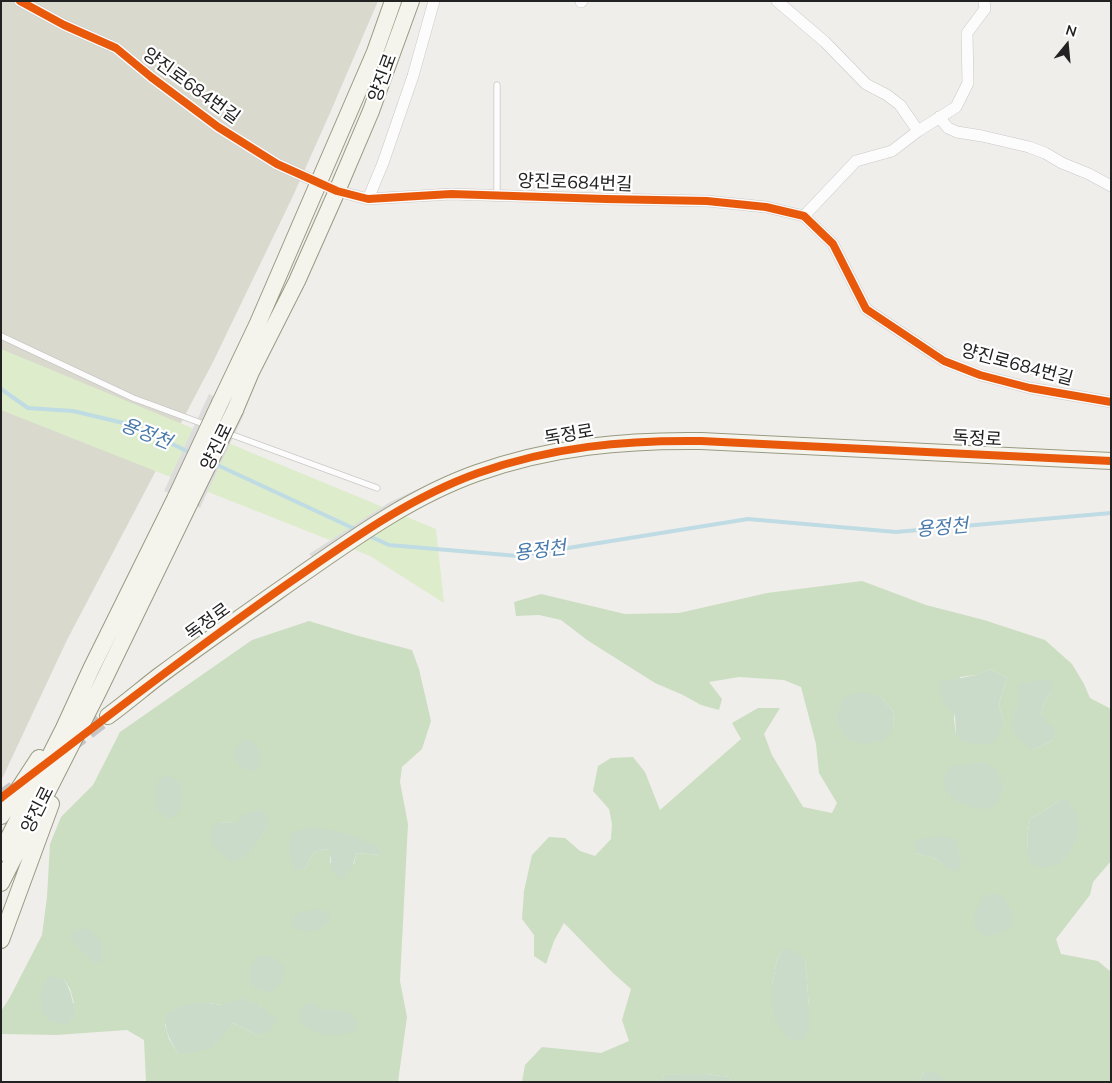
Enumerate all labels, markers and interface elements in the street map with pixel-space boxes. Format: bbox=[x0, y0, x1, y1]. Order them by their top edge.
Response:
north arrow bbox=[1042, 20, 1092, 70]
text: N bbox=[1064, 21, 1079, 41]
street label: 양진로684번길 bbox=[138, 43, 244, 129]
street label: 양진로 bbox=[364, 51, 402, 105]
street label: 양진로684번길 bbox=[517, 170, 633, 196]
street label: 양진로684번길 bbox=[959, 340, 1075, 390]
water label: 용정천 bbox=[117, 414, 175, 454]
street label: 양진로 bbox=[196, 420, 238, 474]
street label: 독정로 bbox=[543, 420, 595, 450]
street label: 독정로 bbox=[952, 427, 1002, 451]
water label: 용정천 bbox=[915, 514, 969, 542]
water label: 용정천 bbox=[513, 536, 567, 566]
street label: 독정로 bbox=[182, 599, 234, 645]
street label: 양진로 bbox=[17, 783, 59, 837]

